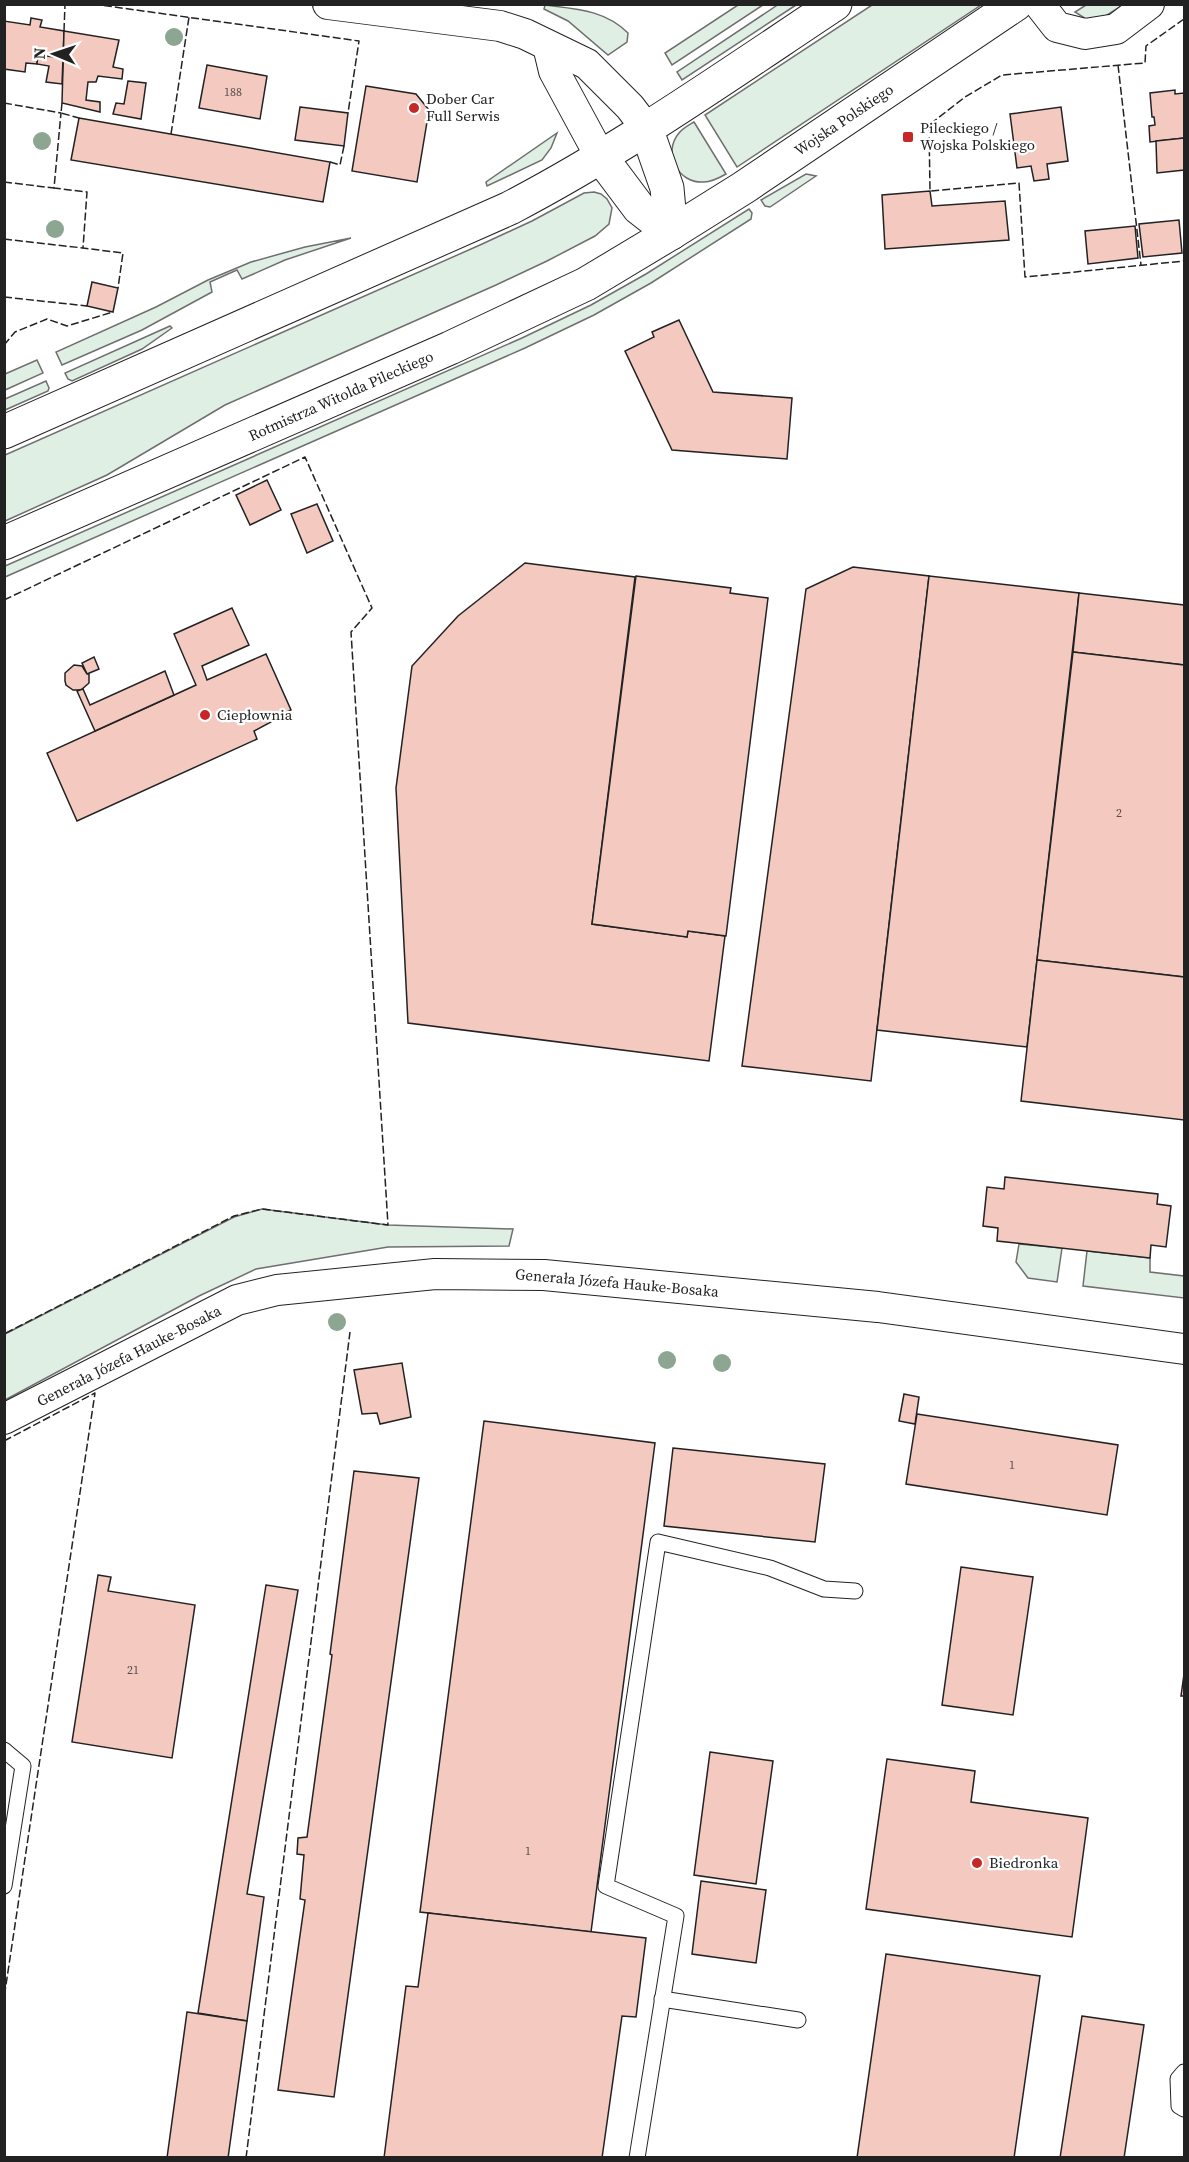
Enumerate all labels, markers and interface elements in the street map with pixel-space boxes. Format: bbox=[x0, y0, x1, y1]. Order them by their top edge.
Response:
north arrow bbox=[24, 24, 84, 84]
text: N bbox=[28, 47, 50, 60]
street label: Wojska Polskiego bbox=[790, 79, 897, 160]
house number: 188 bbox=[224, 84, 242, 100]
place label: Dober Car Full Serwis bbox=[426, 88, 500, 126]
marker: Dober Car Full Serwis bbox=[407, 101, 421, 115]
place label: Pileckiego / Wojska Polskiego bbox=[920, 117, 1035, 155]
marker: Pileckiego / Wojska Polskiego bbox=[901, 130, 915, 144]
street label: Rotmistrza Witolda Pileckiego bbox=[245, 345, 437, 446]
place label: Ciepłownia bbox=[217, 704, 293, 725]
marker: Ciepłownia bbox=[198, 708, 212, 722]
house number: 2 bbox=[1116, 805, 1122, 821]
street label: Generała Józefa Hauke-Bosaka bbox=[514, 1263, 720, 1302]
street label: Generała Józefa Hauke-Bosaka bbox=[33, 1300, 225, 1411]
house number: 1 bbox=[1009, 1457, 1015, 1473]
house number: 21 bbox=[127, 1662, 139, 1678]
house number: 1 bbox=[525, 1843, 531, 1859]
place label: Biedronka bbox=[989, 1852, 1059, 1873]
marker: Biedronka bbox=[970, 1856, 984, 1870]

